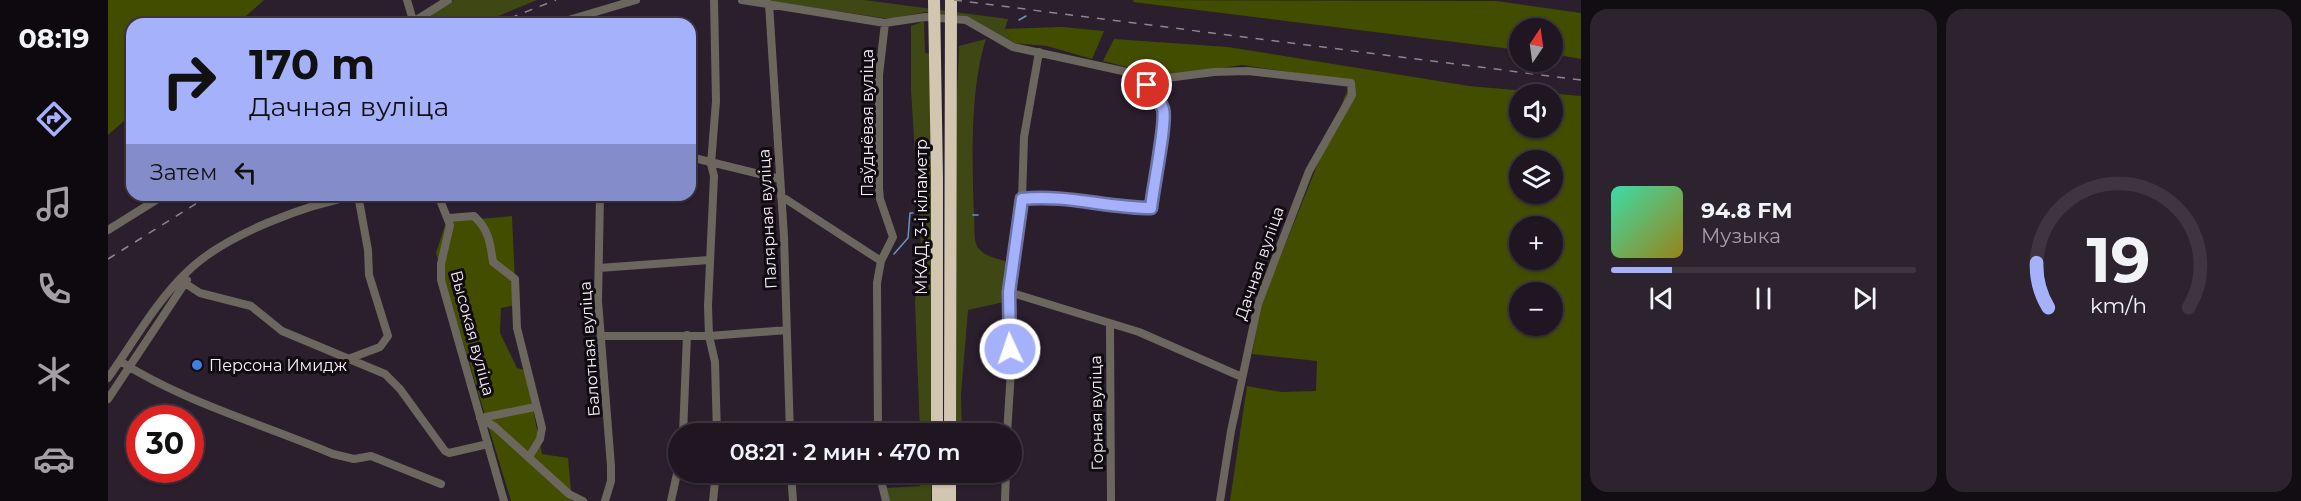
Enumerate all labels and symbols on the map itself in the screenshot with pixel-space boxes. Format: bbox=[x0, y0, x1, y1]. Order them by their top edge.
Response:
north arrow bbox=[1509, 18, 1563, 72]
street label: Паўднёвая вуліца bbox=[858, 49, 877, 197]
pin bbox=[1121, 59, 1172, 110]
street label: МКАД, 3-і кіламетр bbox=[912, 139, 931, 295]
street label: Палярная вуліца bbox=[754, 148, 781, 290]
street label: Дачная вуліца bbox=[1231, 204, 1288, 322]
street label: Высокая вуліца bbox=[447, 268, 498, 398]
street label: Балотная вуліца bbox=[575, 281, 604, 417]
position arrow bbox=[978, 317, 1042, 381]
street label: Горная вуліца bbox=[1086, 355, 1107, 471]
place label: Персона Имидж bbox=[209, 356, 347, 375]
marker: Персона Имидж bbox=[190, 358, 204, 372]
speed limit sign: 30 bbox=[126, 405, 204, 483]

